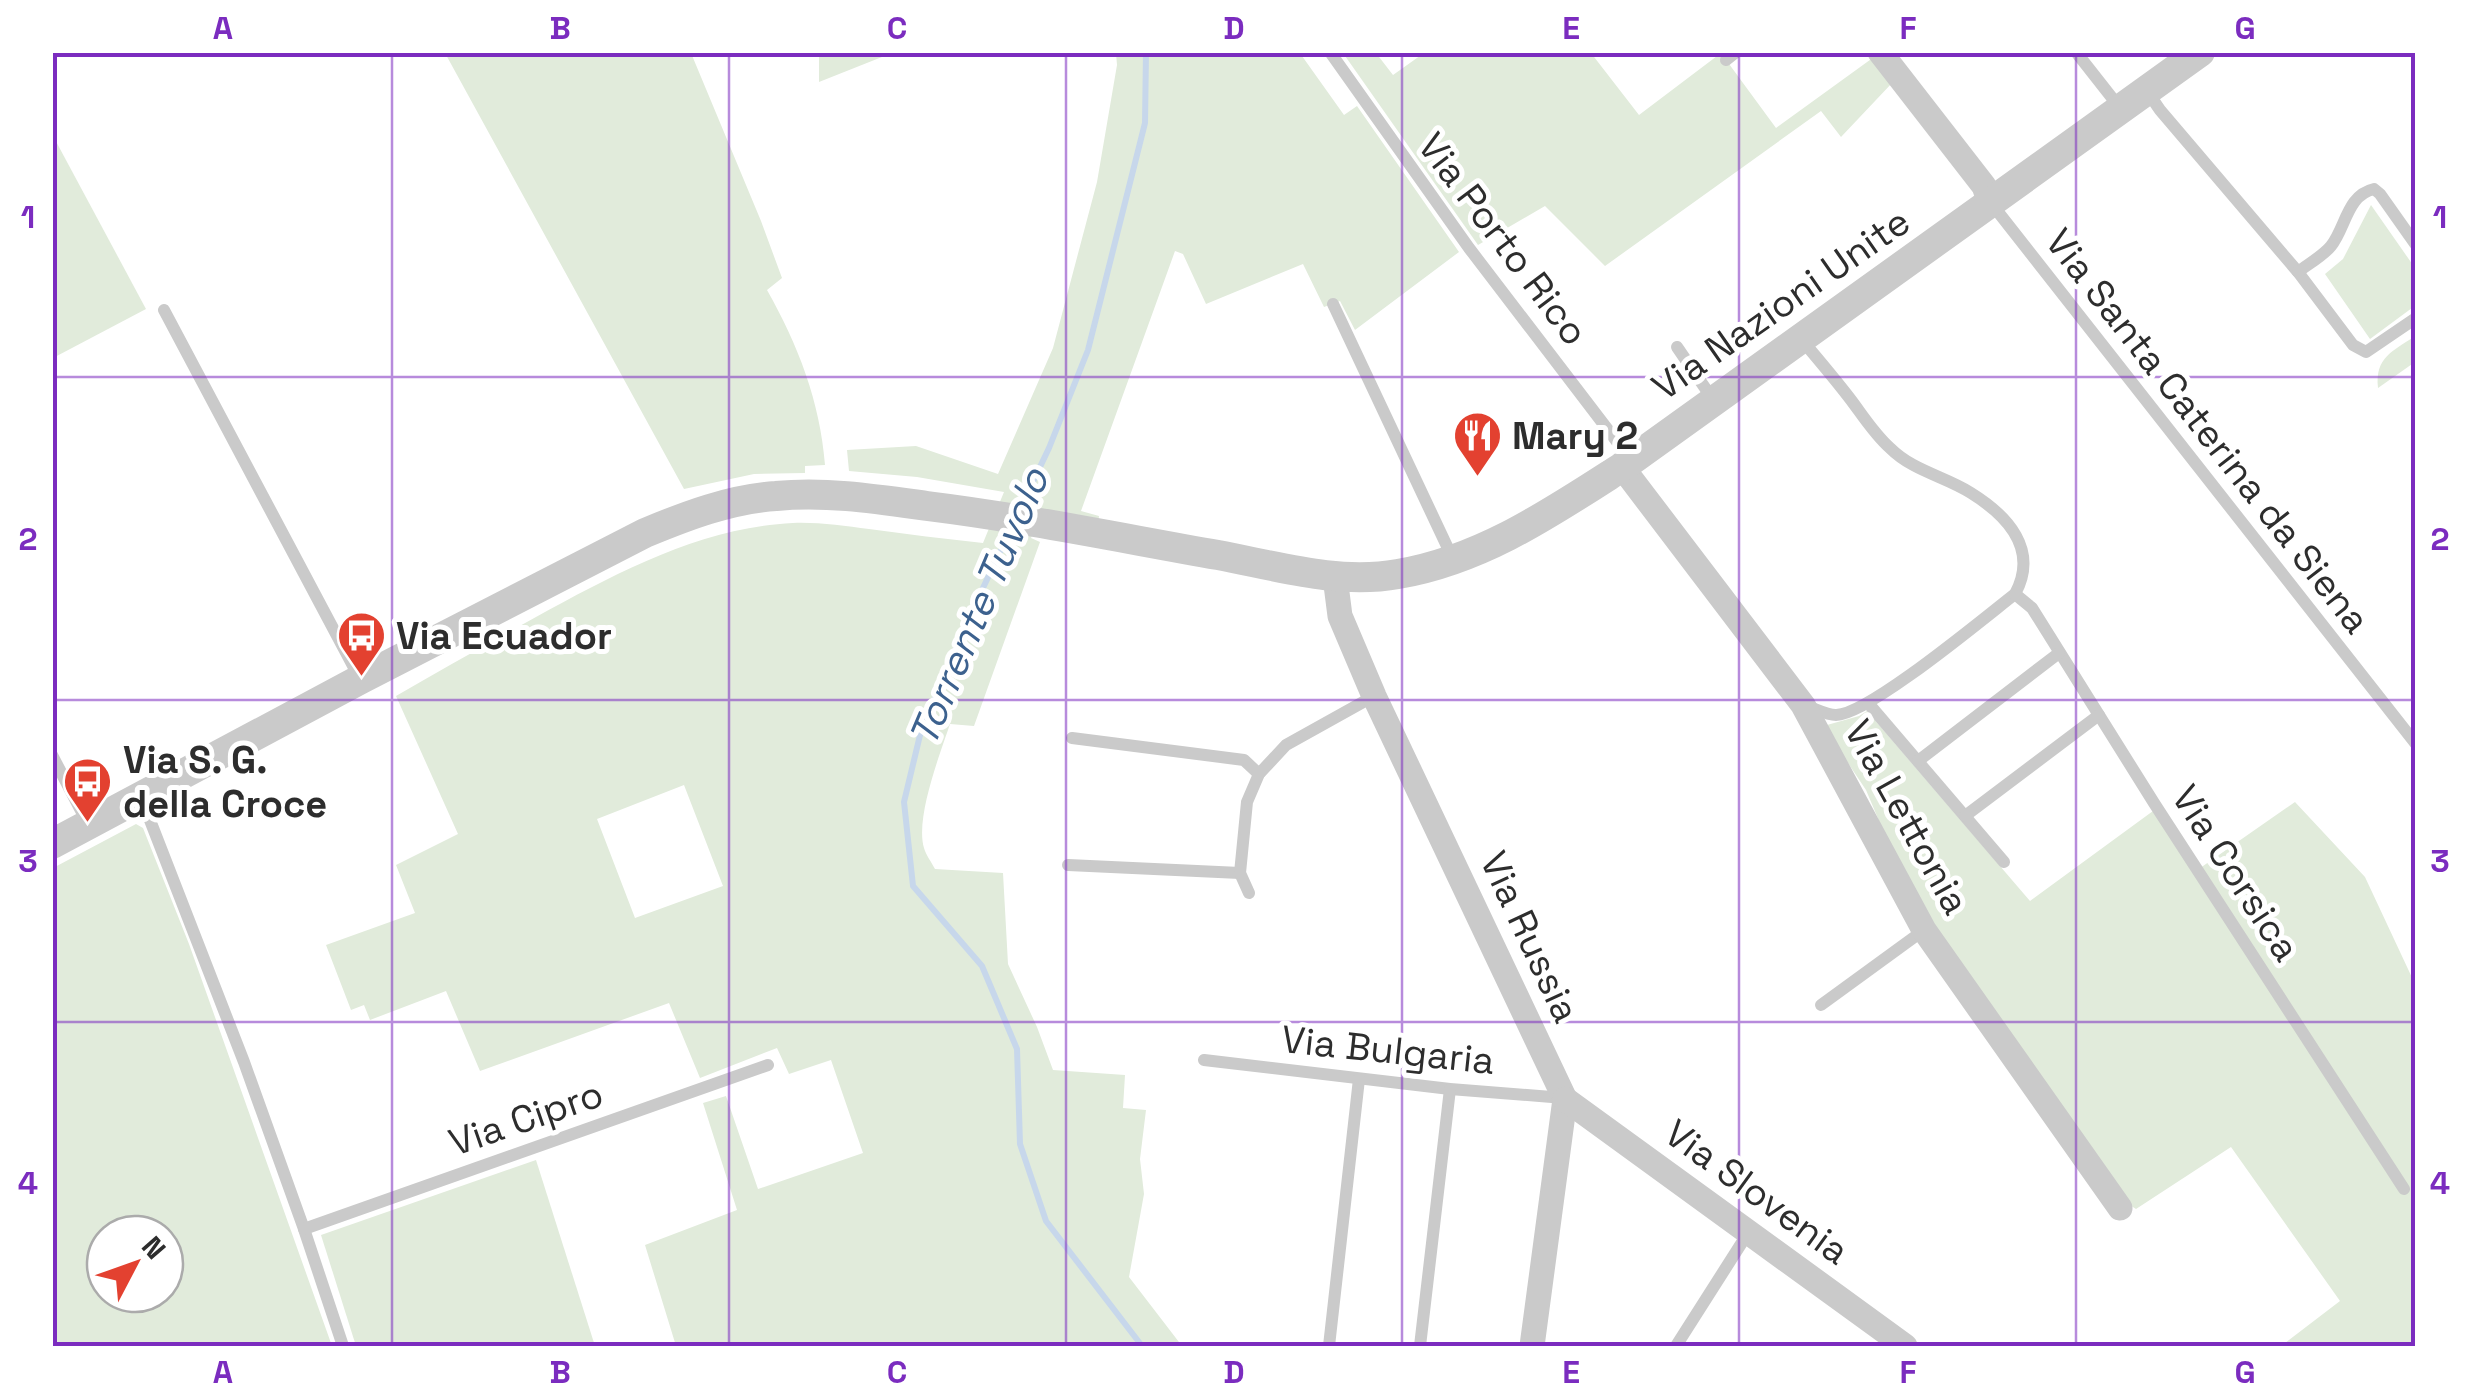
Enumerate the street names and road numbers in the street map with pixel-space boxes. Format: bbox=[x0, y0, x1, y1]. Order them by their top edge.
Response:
street label: Via Porto Rico bbox=[1407, 123, 1599, 355]
street label: Via Nazioni Unite bbox=[1643, 197, 1919, 411]
street label: Via Santa Caterina da Siena bbox=[2035, 219, 2381, 643]
street label: Via Lettonia bbox=[1834, 711, 1980, 923]
street label: Via Corsica bbox=[2161, 776, 2311, 970]
street label: Via Russia bbox=[1470, 844, 1590, 1030]
street label: Via Bulgaria bbox=[1279, 1015, 1497, 1085]
street label: Via Cipro bbox=[443, 1069, 609, 1167]
street label: Via Slovenia bbox=[1655, 1109, 1859, 1275]

